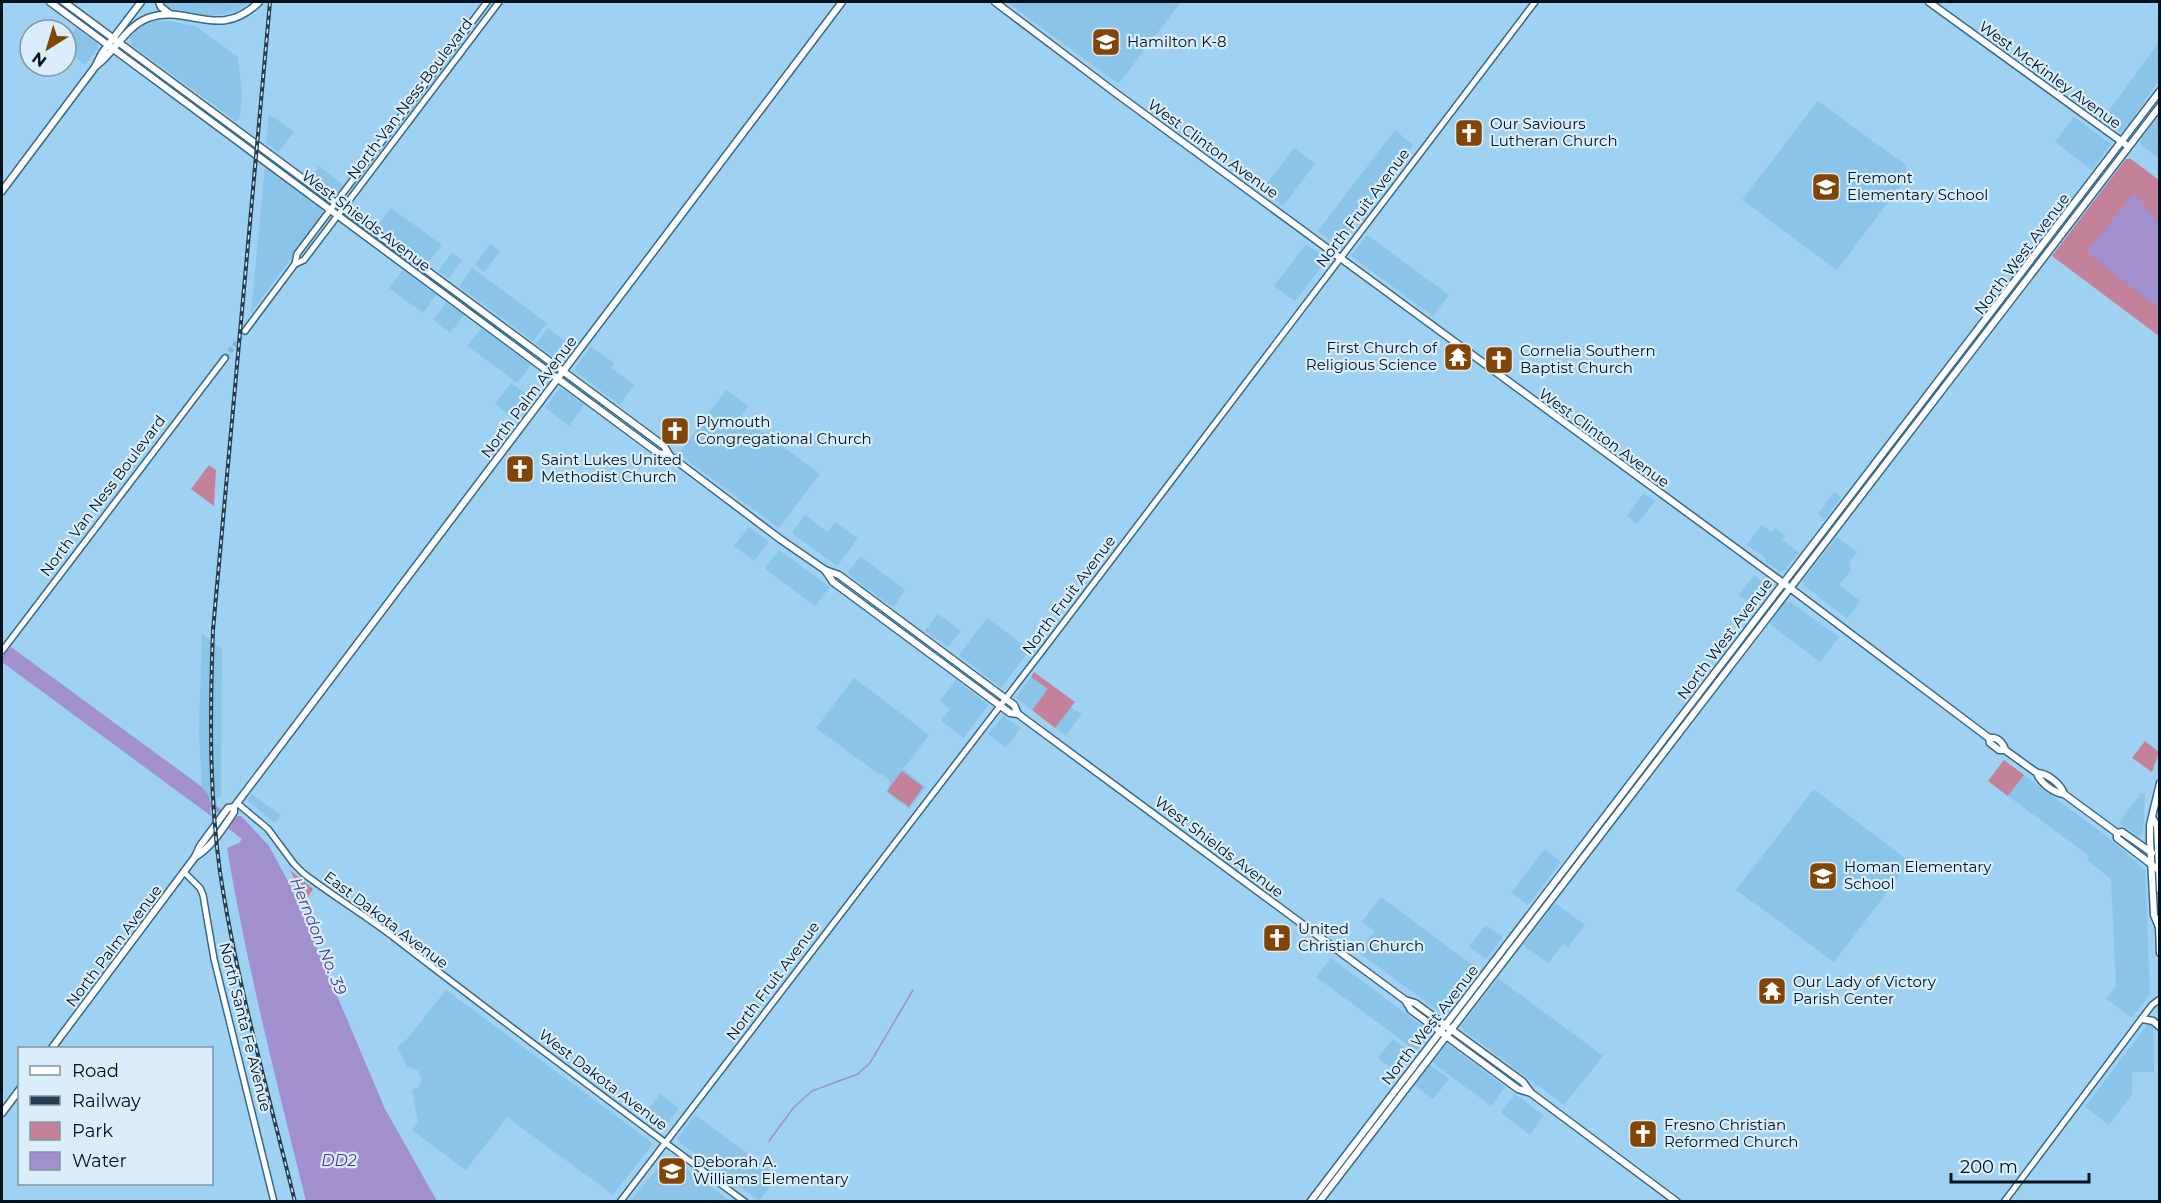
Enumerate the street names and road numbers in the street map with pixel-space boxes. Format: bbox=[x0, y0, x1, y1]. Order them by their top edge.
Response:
street label: North Van Ness Boulevard bbox=[343, 14, 476, 183]
street label: West McKinley Avenue bbox=[1975, 16, 2125, 133]
street label: West Clinton Avenue bbox=[1144, 95, 1282, 202]
street label: North Fruit Avenue bbox=[1312, 144, 1414, 271]
street label: West Shields Avenue bbox=[298, 166, 435, 275]
street label: North West Avenue bbox=[1970, 189, 2073, 318]
street label: North Palm Avenue bbox=[477, 332, 581, 461]
street label: West Clinton Avenue bbox=[1535, 384, 1673, 491]
street label: North Van Ness Boulevard bbox=[36, 411, 169, 580]
street label: North Fruit Avenue bbox=[1018, 531, 1120, 658]
street label: North West Avenue bbox=[1673, 574, 1776, 703]
street label: West Shields Avenue bbox=[1151, 792, 1288, 901]
street label: East Dakota Avenue bbox=[320, 867, 452, 973]
street label: North Palm Avenue bbox=[62, 881, 166, 1010]
street label: North Fruit Avenue bbox=[722, 917, 824, 1044]
street label: North Santa Fe Avenue bbox=[215, 940, 276, 1113]
street label: North West Avenue bbox=[1377, 961, 1482, 1088]
street label: West Dakota Avenue bbox=[535, 1025, 672, 1134]

